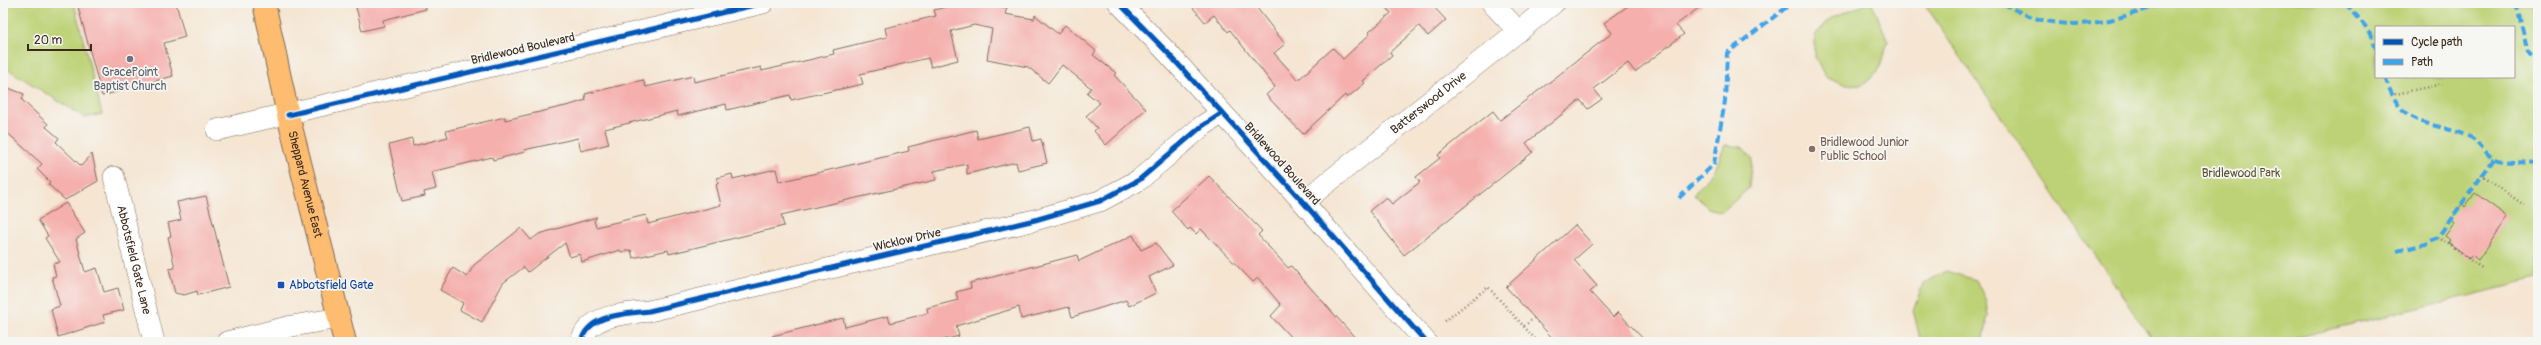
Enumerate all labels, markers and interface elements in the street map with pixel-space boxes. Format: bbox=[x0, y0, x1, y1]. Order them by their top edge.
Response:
scale bar bbox=[28, 26, 91, 52]
legend bbox=[2375, 26, 2515, 78]
street label: Bridlewood Boulevard bbox=[470, 30, 577, 68]
text: 20 m bbox=[34, 33, 63, 48]
text: Cycle path bbox=[2411, 35, 2463, 50]
marker: GracePoint Baptist Church bbox=[125, 54, 135, 64]
text: Path bbox=[2411, 55, 2433, 70]
place label: GracePoint Baptist Church bbox=[94, 65, 167, 94]
street label: Batterswood Drive bbox=[1387, 68, 1469, 137]
street label: Bridlewood Boulevard bbox=[1241, 119, 1323, 209]
street label: Sheppard Avenue East bbox=[285, 129, 326, 239]
place label: Bridlewood Junior Public School bbox=[1820, 135, 1910, 164]
marker: Bridlewood Junior Public School bbox=[1807, 144, 1817, 154]
park label: Bridlewood Park bbox=[2202, 166, 2280, 181]
street label: Abbotsfield Gate Lane bbox=[114, 203, 155, 316]
street label: Wicklow Drive bbox=[872, 225, 942, 255]
place label: Abbotsfield Gate bbox=[289, 278, 373, 293]
marker: Abbotsfield Gate bbox=[276, 280, 286, 290]

